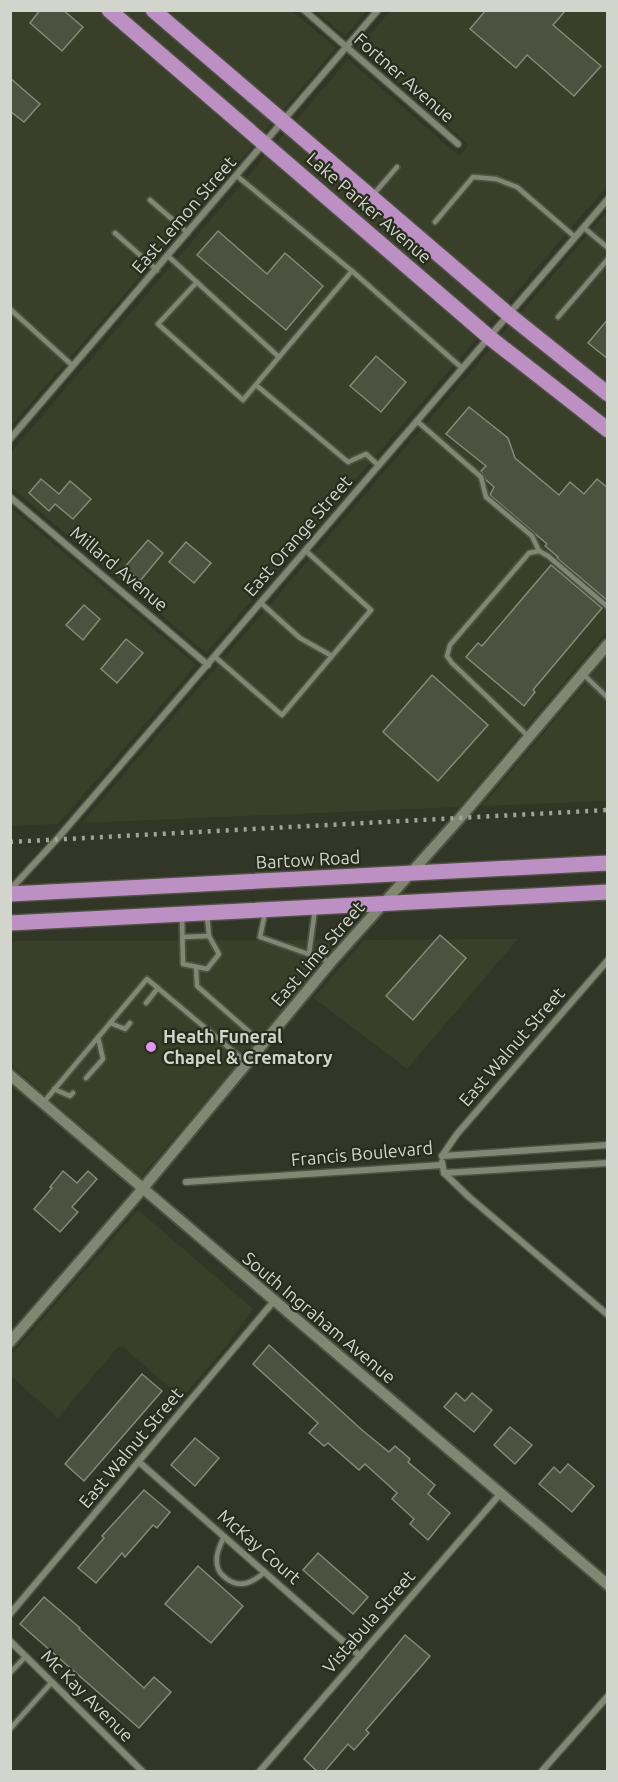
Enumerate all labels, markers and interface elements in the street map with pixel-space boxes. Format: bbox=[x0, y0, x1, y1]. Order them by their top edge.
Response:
street label: Fortner Avenue bbox=[351, 28, 459, 126]
street label: Lake Parker Avenue bbox=[303, 148, 436, 267]
street label: East Lemon Street bbox=[127, 152, 239, 277]
street label: East Orange Street bbox=[239, 471, 355, 600]
street label: Millard Avenue bbox=[67, 522, 172, 615]
street label: Bartow Road bbox=[255, 846, 361, 872]
street label: East Lime Street bbox=[266, 897, 368, 1010]
street label: East Walnut Street bbox=[454, 983, 568, 1110]
place label: Heath Funeral Chapel & Crematory bbox=[163, 1026, 333, 1067]
marker: Heath Funeral Chapel & Crematory bbox=[144, 1040, 158, 1054]
street label: Francis Boulevard bbox=[290, 1137, 434, 1169]
street label: South Ingraham Avenue bbox=[239, 1248, 400, 1387]
street label: East Walnut Street bbox=[74, 1383, 186, 1511]
street label: McKay Court bbox=[214, 1505, 305, 1587]
street label: Vistabula Street bbox=[318, 1566, 418, 1677]
street label: Mc Kay Avenue bbox=[38, 1645, 138, 1745]

